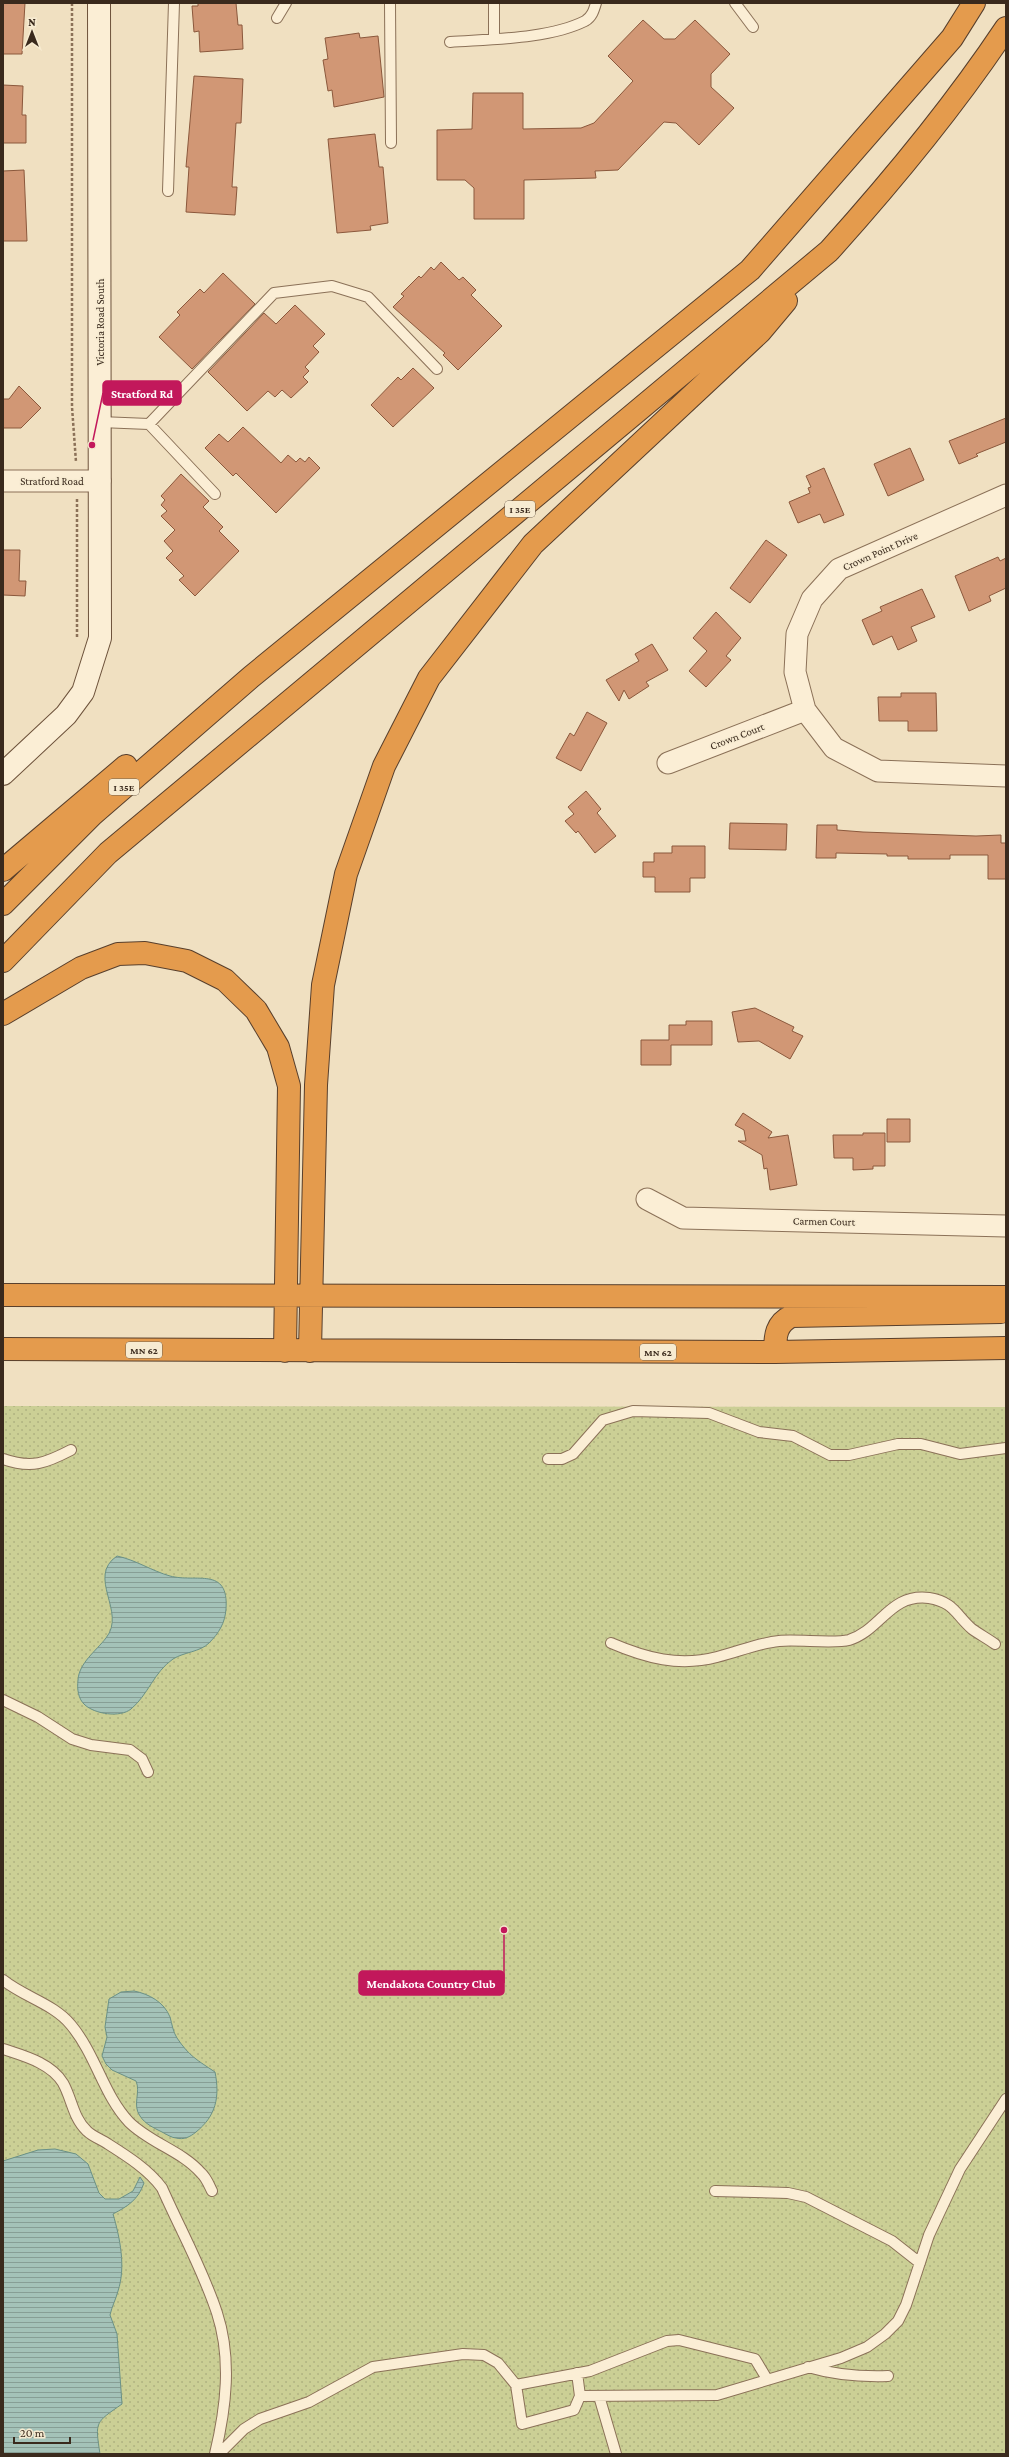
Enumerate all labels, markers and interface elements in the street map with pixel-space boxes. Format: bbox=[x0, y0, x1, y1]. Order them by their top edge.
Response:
north arrow bbox=[12, 12, 52, 52]
text: N bbox=[28, 16, 36, 28]
street label: Victoria Road South bbox=[94, 278, 106, 365]
callout: Stratford Rd bbox=[103, 381, 181, 405]
text: Stratford Rd bbox=[111, 387, 174, 401]
street label: Stratford Road bbox=[20, 475, 84, 487]
road number: I 35E bbox=[505, 501, 535, 517]
street label: Crown Point Drive bbox=[841, 529, 920, 573]
street label: Crown Court bbox=[708, 720, 766, 752]
road number: I 35E bbox=[109, 779, 139, 795]
street label: Carmen Court bbox=[793, 1214, 856, 1228]
road number: MN 62 bbox=[126, 1342, 162, 1358]
road number: MN 62 bbox=[640, 1344, 676, 1360]
callout: Mendakota Country Club bbox=[359, 1971, 504, 1995]
text: Mendakota Country Club bbox=[366, 1977, 496, 1991]
scale bar bbox=[14, 2419, 70, 2445]
text: 20 m bbox=[20, 2426, 45, 2440]

